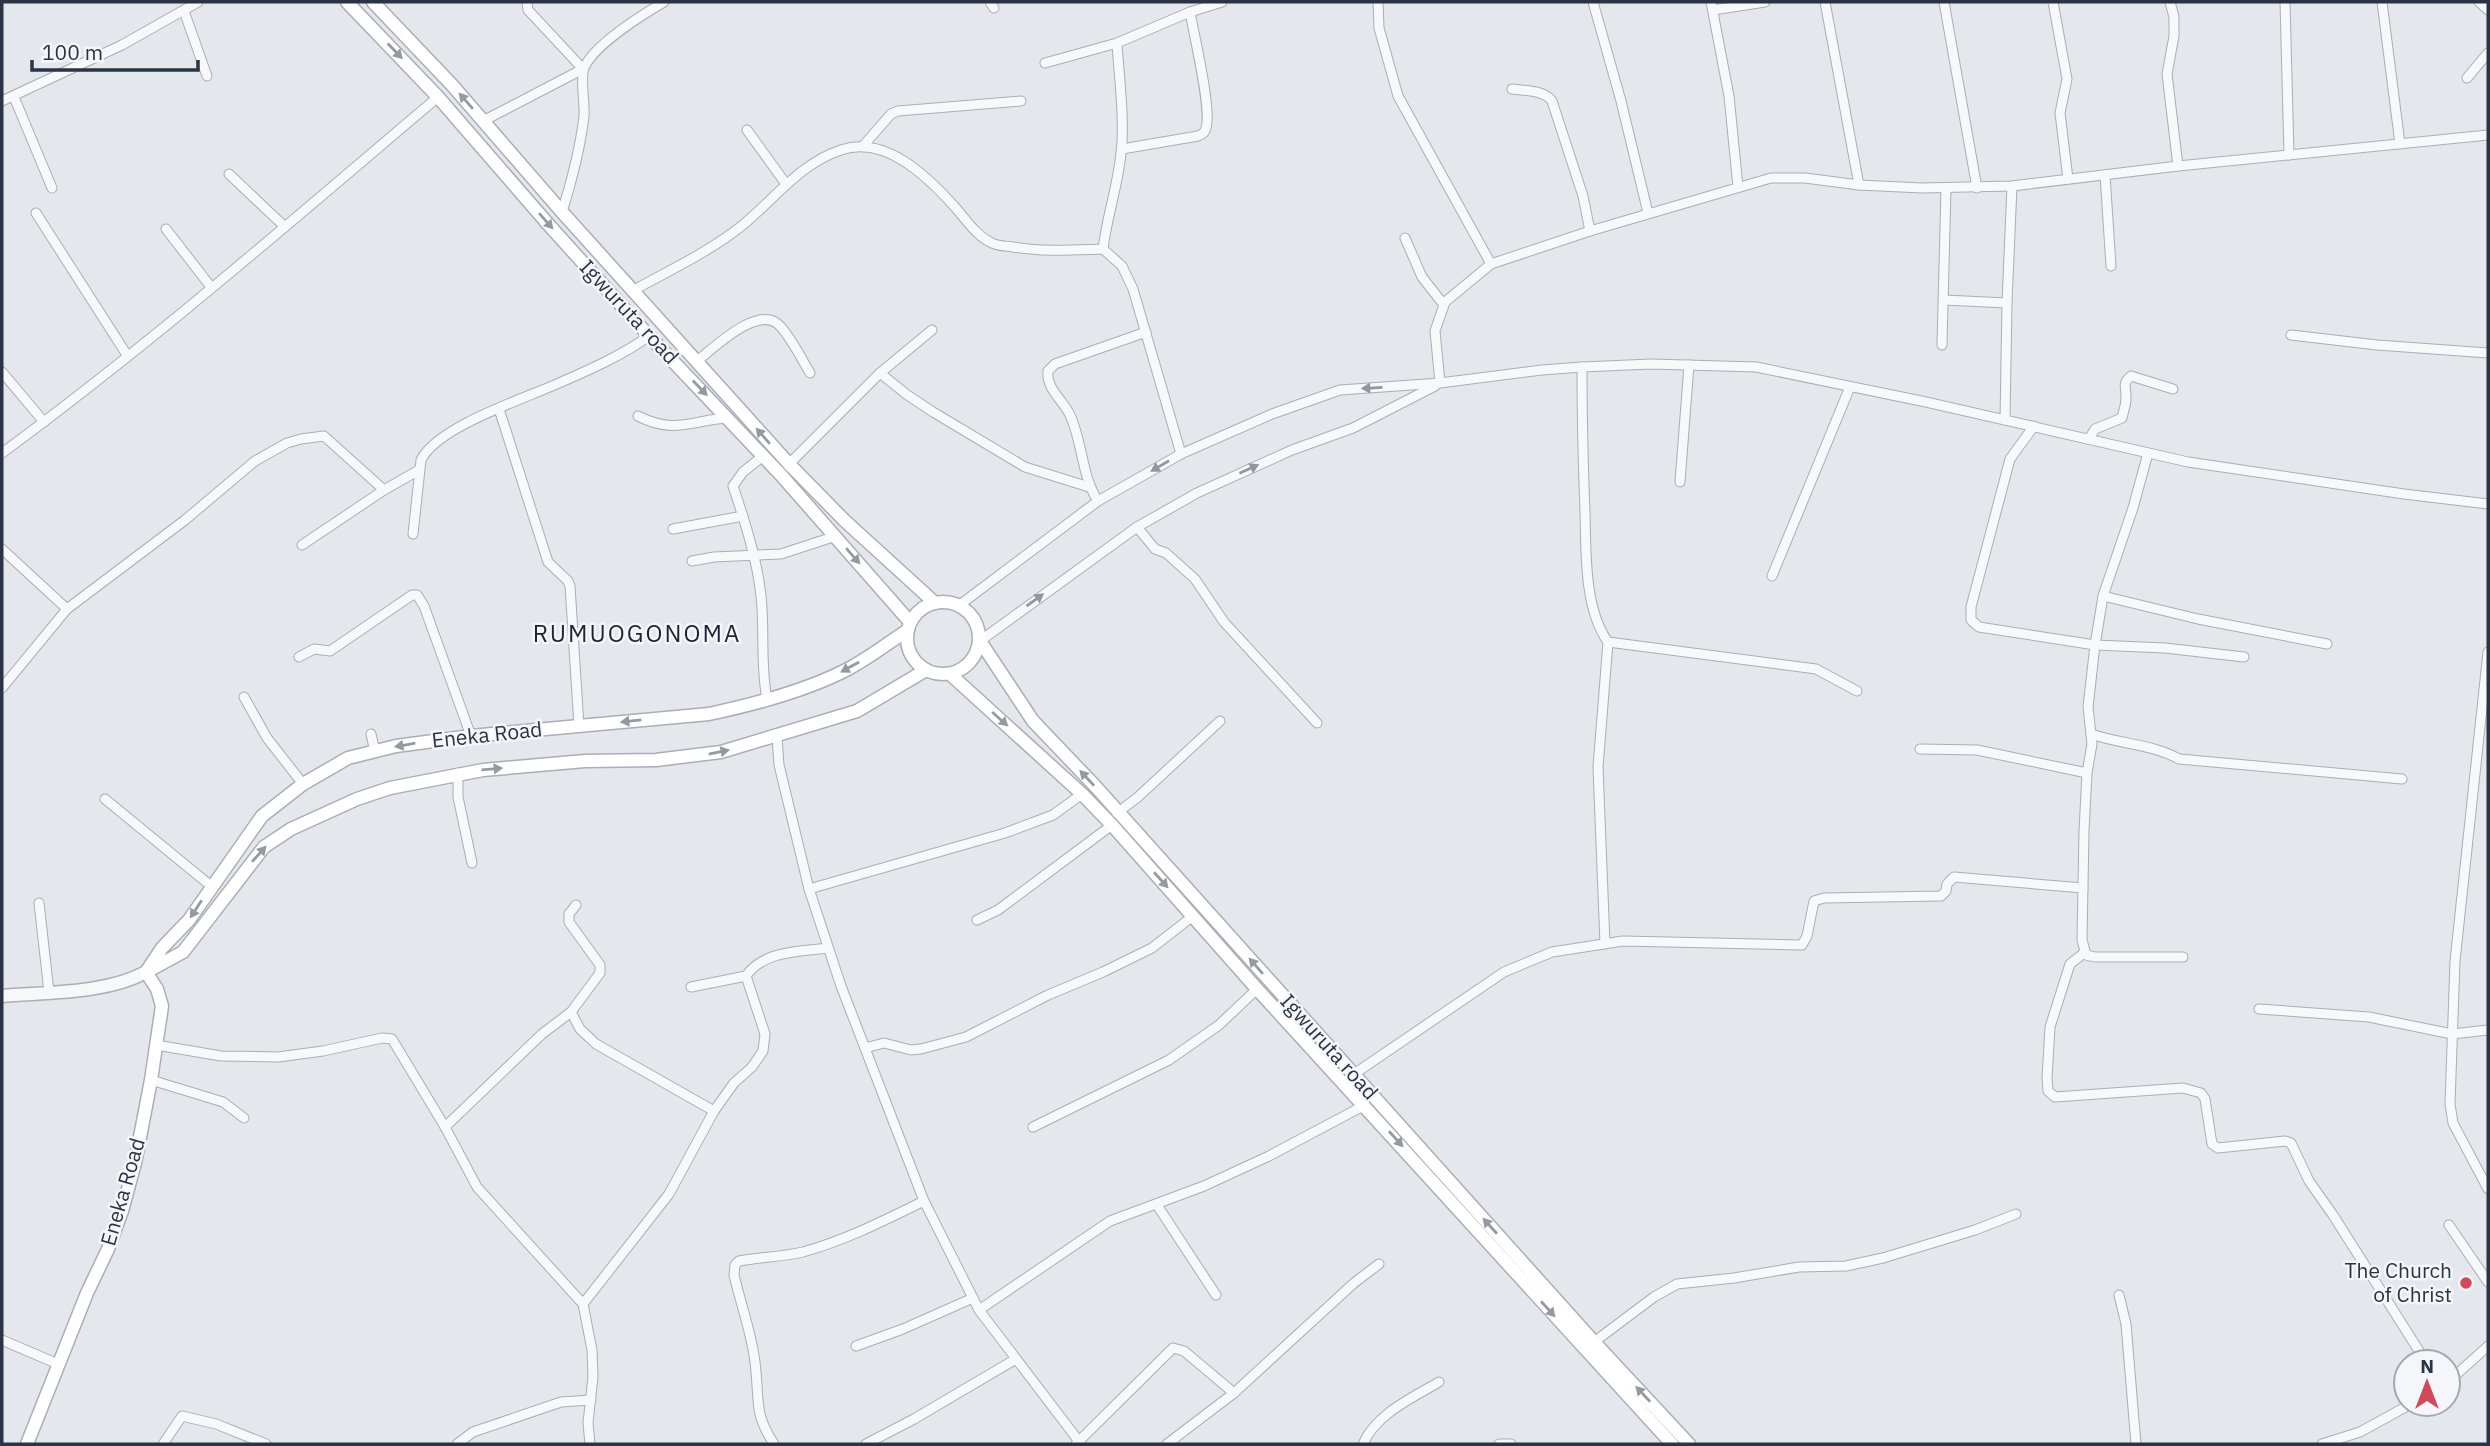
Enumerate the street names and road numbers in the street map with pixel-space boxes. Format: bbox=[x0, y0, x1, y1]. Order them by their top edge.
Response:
street label: Igwuruta road bbox=[574, 253, 686, 370]
street label: Eneka Road bbox=[430, 714, 544, 754]
street label: Igwuruta road bbox=[1275, 987, 1385, 1105]
street label: Eneka Road bbox=[93, 1134, 151, 1249]

